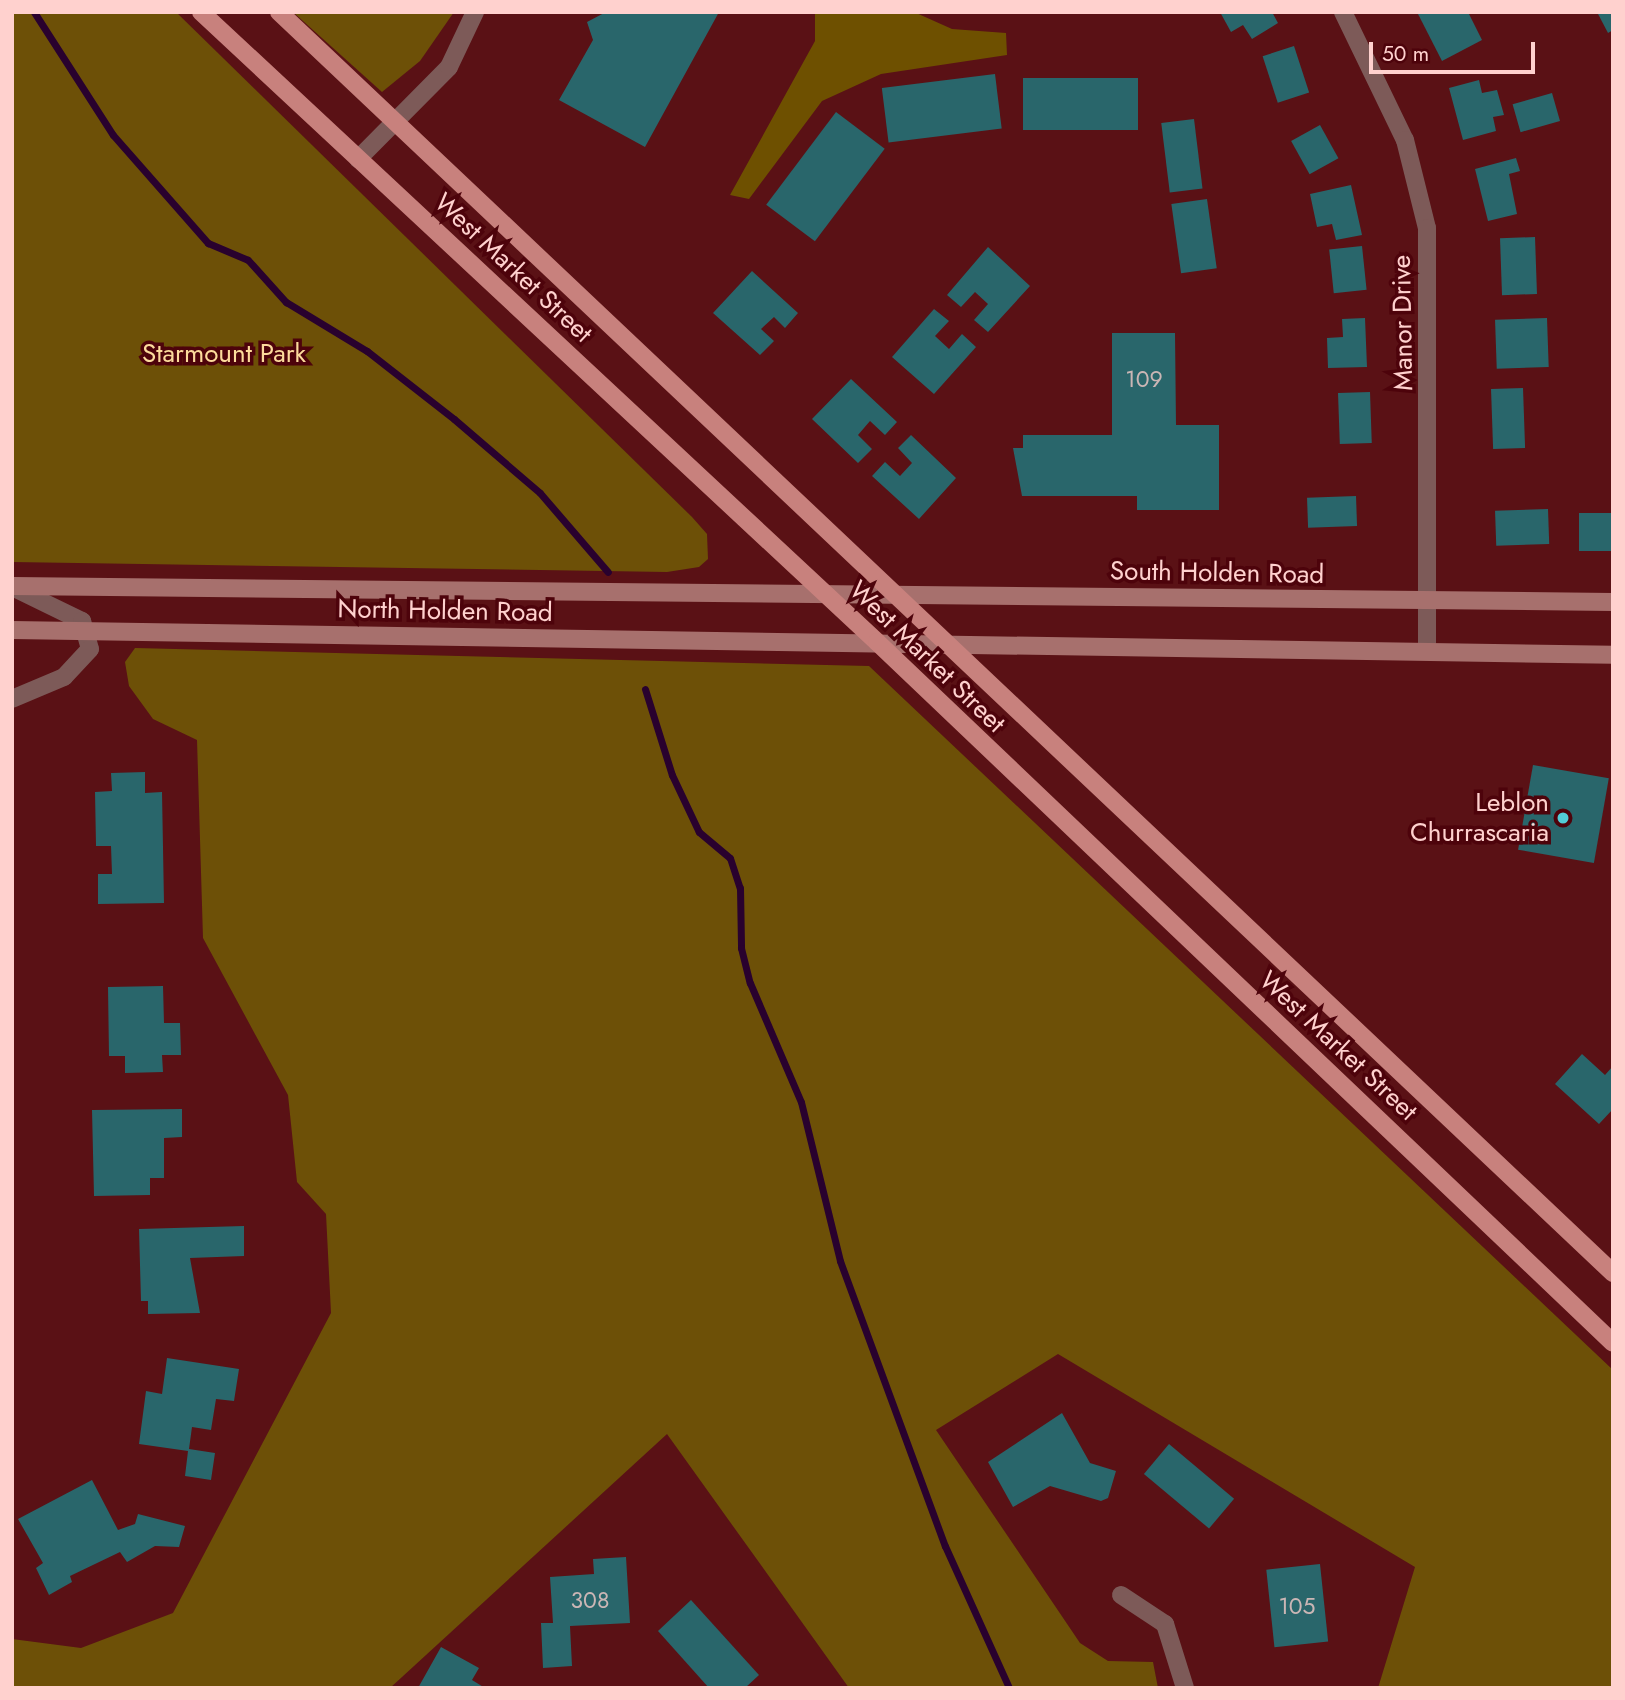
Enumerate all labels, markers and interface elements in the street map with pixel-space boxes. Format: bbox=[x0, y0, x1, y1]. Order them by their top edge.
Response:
scale bar bbox=[1373, 28, 1539, 72]
text: 50 m bbox=[1382, 39, 1429, 69]
street label: West Market Street bbox=[428, 187, 598, 349]
street label: Manor Drive bbox=[1386, 255, 1420, 391]
park label: Starmount Park bbox=[142, 338, 306, 370]
house number: 109 bbox=[1125, 365, 1163, 393]
street label: South Holden Road bbox=[1110, 556, 1324, 590]
street label: West Market Street bbox=[843, 575, 1011, 739]
street label: North Holden Road bbox=[337, 594, 553, 628]
place label: Leblon Churrascaria bbox=[1410, 787, 1549, 848]
marker: Leblon Churrascaria bbox=[1555, 810, 1571, 826]
street label: West Market Street bbox=[1253, 965, 1423, 1127]
house number: 308 bbox=[571, 1586, 609, 1614]
house number: 105 bbox=[1278, 1592, 1316, 1620]

